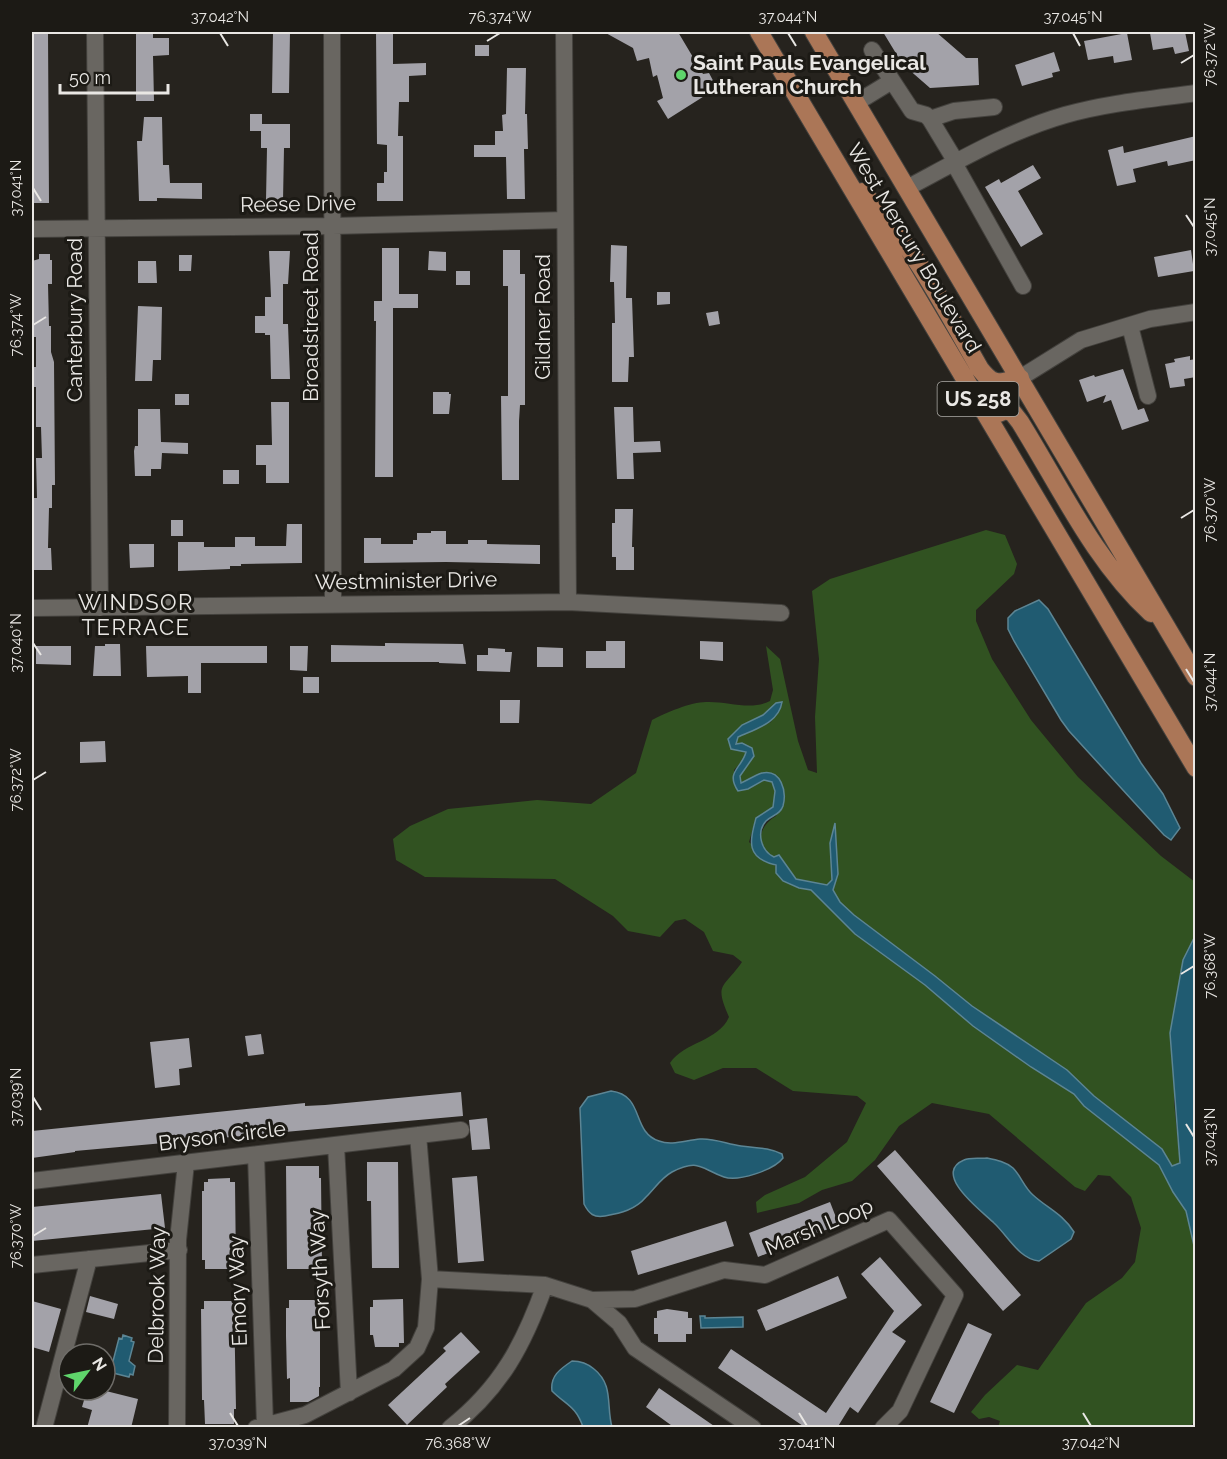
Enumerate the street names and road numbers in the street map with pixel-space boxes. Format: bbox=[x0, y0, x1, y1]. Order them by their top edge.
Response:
street label: West Mercury Boulevard bbox=[842, 139, 987, 357]
street label: Reese Drive bbox=[240, 190, 356, 217]
street label: Broadstreet Road bbox=[298, 232, 323, 402]
street label: Canterbury Road bbox=[62, 238, 87, 402]
street label: Gildner Road bbox=[530, 254, 555, 380]
road number: US 258 bbox=[938, 382, 1018, 416]
street label: Westminister Drive bbox=[315, 566, 497, 595]
street label: Bryson Circle bbox=[157, 1115, 287, 1156]
street label: Marsh Loop bbox=[761, 1193, 877, 1260]
street label: Forsyth Way bbox=[304, 1209, 335, 1331]
street label: Delbrook Way bbox=[143, 1226, 170, 1364]
street label: Emory Way bbox=[223, 1235, 252, 1347]

